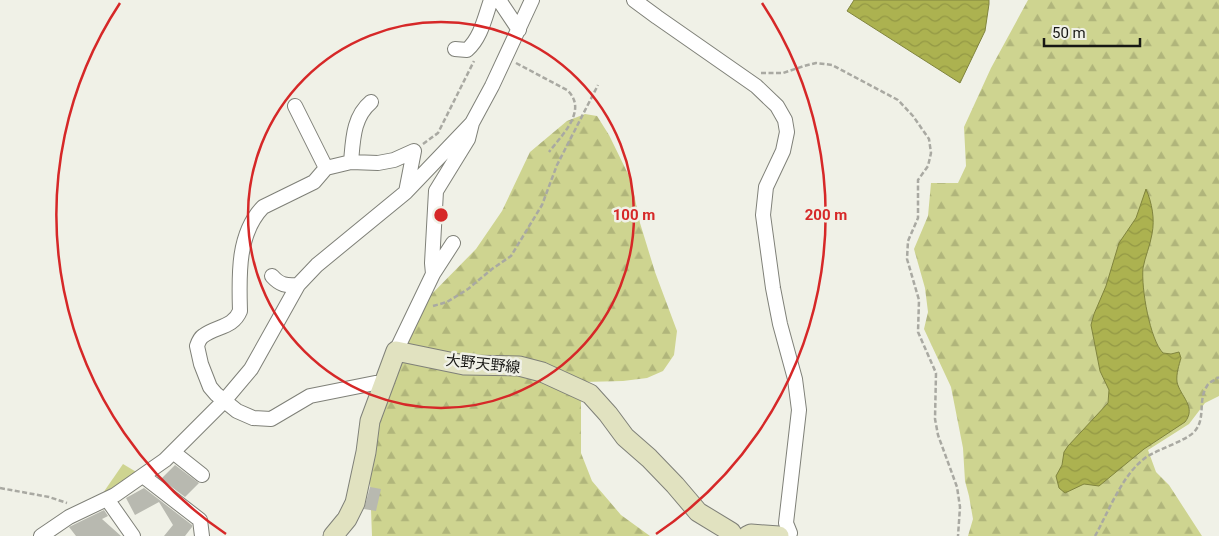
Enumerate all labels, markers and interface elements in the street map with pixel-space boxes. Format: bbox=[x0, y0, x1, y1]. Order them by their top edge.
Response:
scale bar bbox=[1044, 15, 1140, 47]
text: 50 m bbox=[1052, 24, 1086, 42]
centre of rings bbox=[432, 206, 450, 224]
text: 100 m bbox=[613, 206, 655, 224]
text: 200 m bbox=[805, 206, 847, 224]
street label: 大野天野線 bbox=[445, 351, 521, 377]

